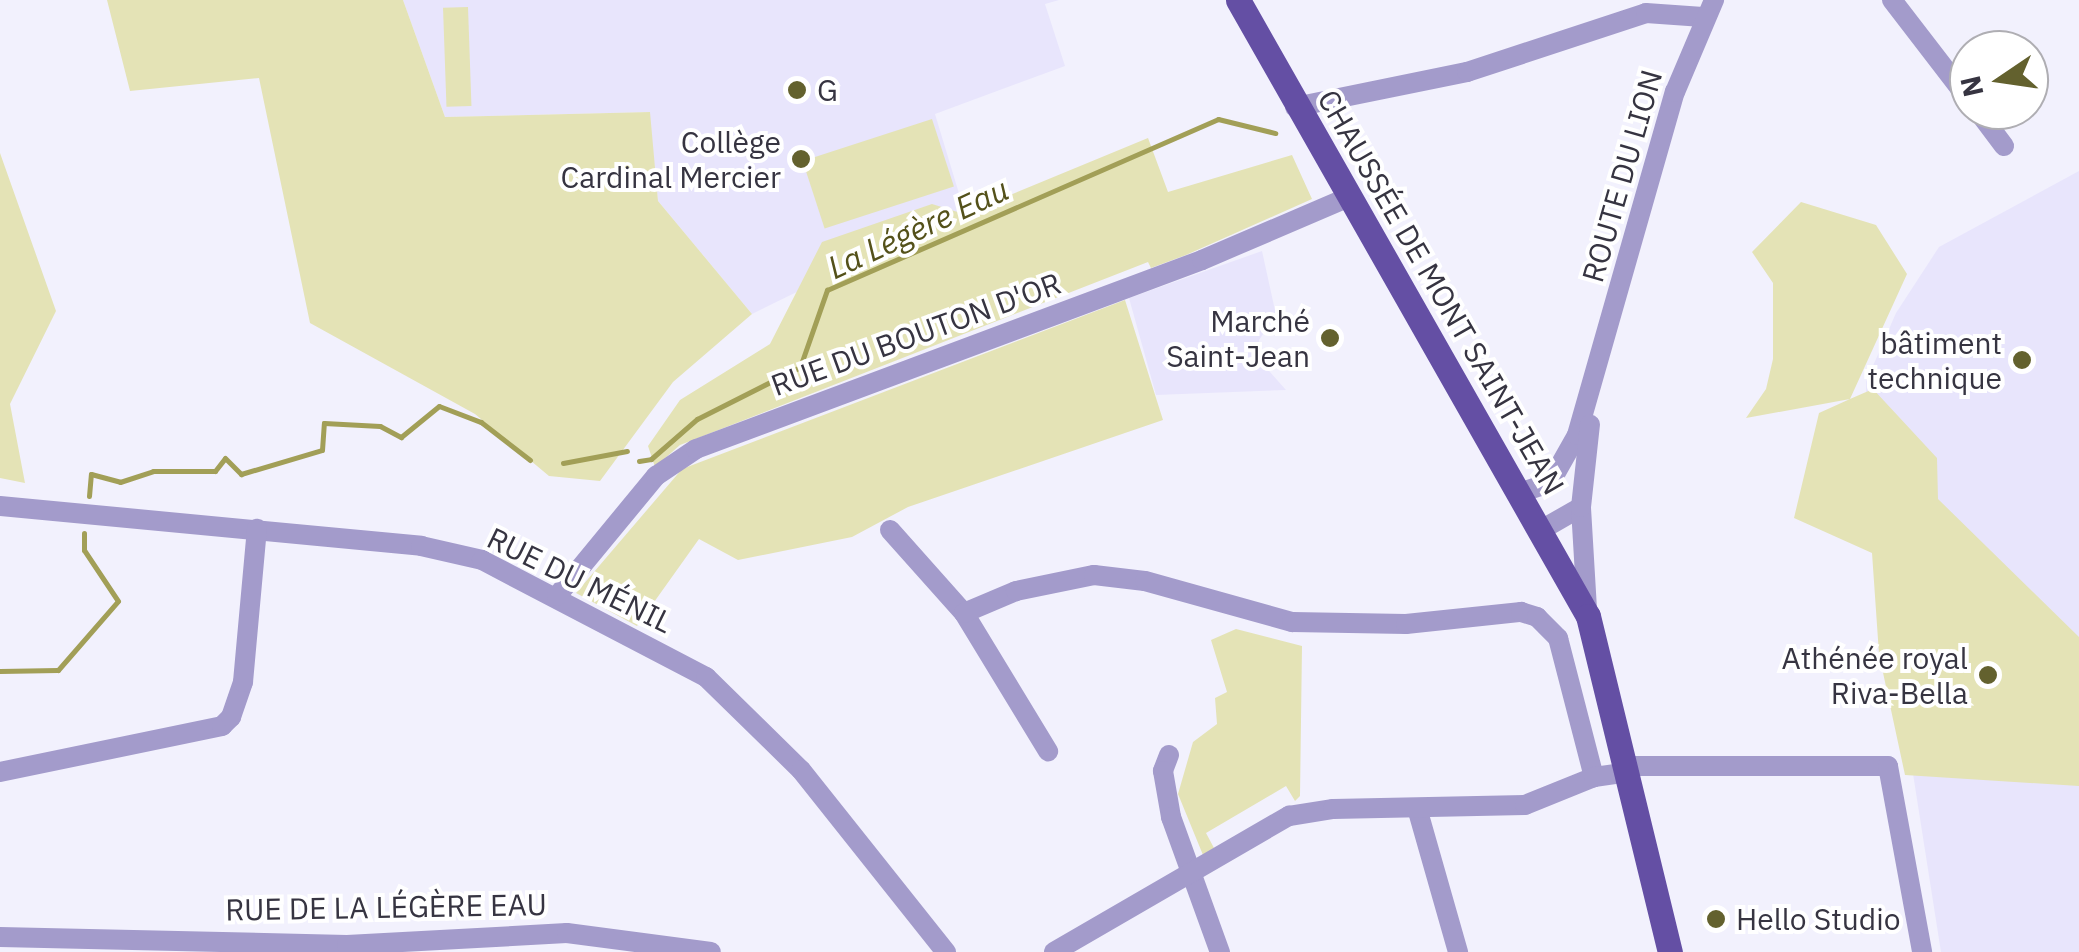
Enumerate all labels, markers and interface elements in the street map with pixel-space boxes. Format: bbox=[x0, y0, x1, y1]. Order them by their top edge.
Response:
north arrow bbox=[1949, 30, 2049, 130]
street label: ROUTE DU LION bbox=[1574, 66, 1670, 286]
place label: G bbox=[817, 72, 838, 108]
text: N bbox=[1951, 72, 1992, 100]
marker: G bbox=[786, 79, 808, 101]
street label: CHAUSSÉE DE MONT SAINT-JEAN bbox=[1310, 83, 1572, 501]
place label: Collège Cardinal Mercier bbox=[561, 124, 781, 194]
marker: Collège Cardinal Mercier bbox=[790, 148, 812, 170]
water label: La Légère Eau bbox=[822, 169, 1014, 287]
street label: RUE DU BOUTON D'OR bbox=[766, 265, 1066, 403]
place label: Marché Saint-Jean bbox=[1166, 303, 1310, 374]
place label: bâtiment technique bbox=[1868, 325, 2002, 396]
marker: Marché Saint-Jean bbox=[1319, 327, 1341, 349]
marker: bâtiment technique bbox=[2011, 349, 2033, 371]
street label: RUE DU MÉNIL bbox=[482, 520, 678, 640]
place label: Athénée royal Riva-Bella bbox=[1782, 640, 1968, 710]
marker: Athénée royal Riva-Bella bbox=[1977, 664, 1999, 686]
street label: RUE DE LA LÉGÈRE EAU bbox=[225, 886, 547, 928]
place label: Hello Studio bbox=[1736, 901, 1900, 937]
marker: Hello Studio bbox=[1705, 908, 1727, 930]

